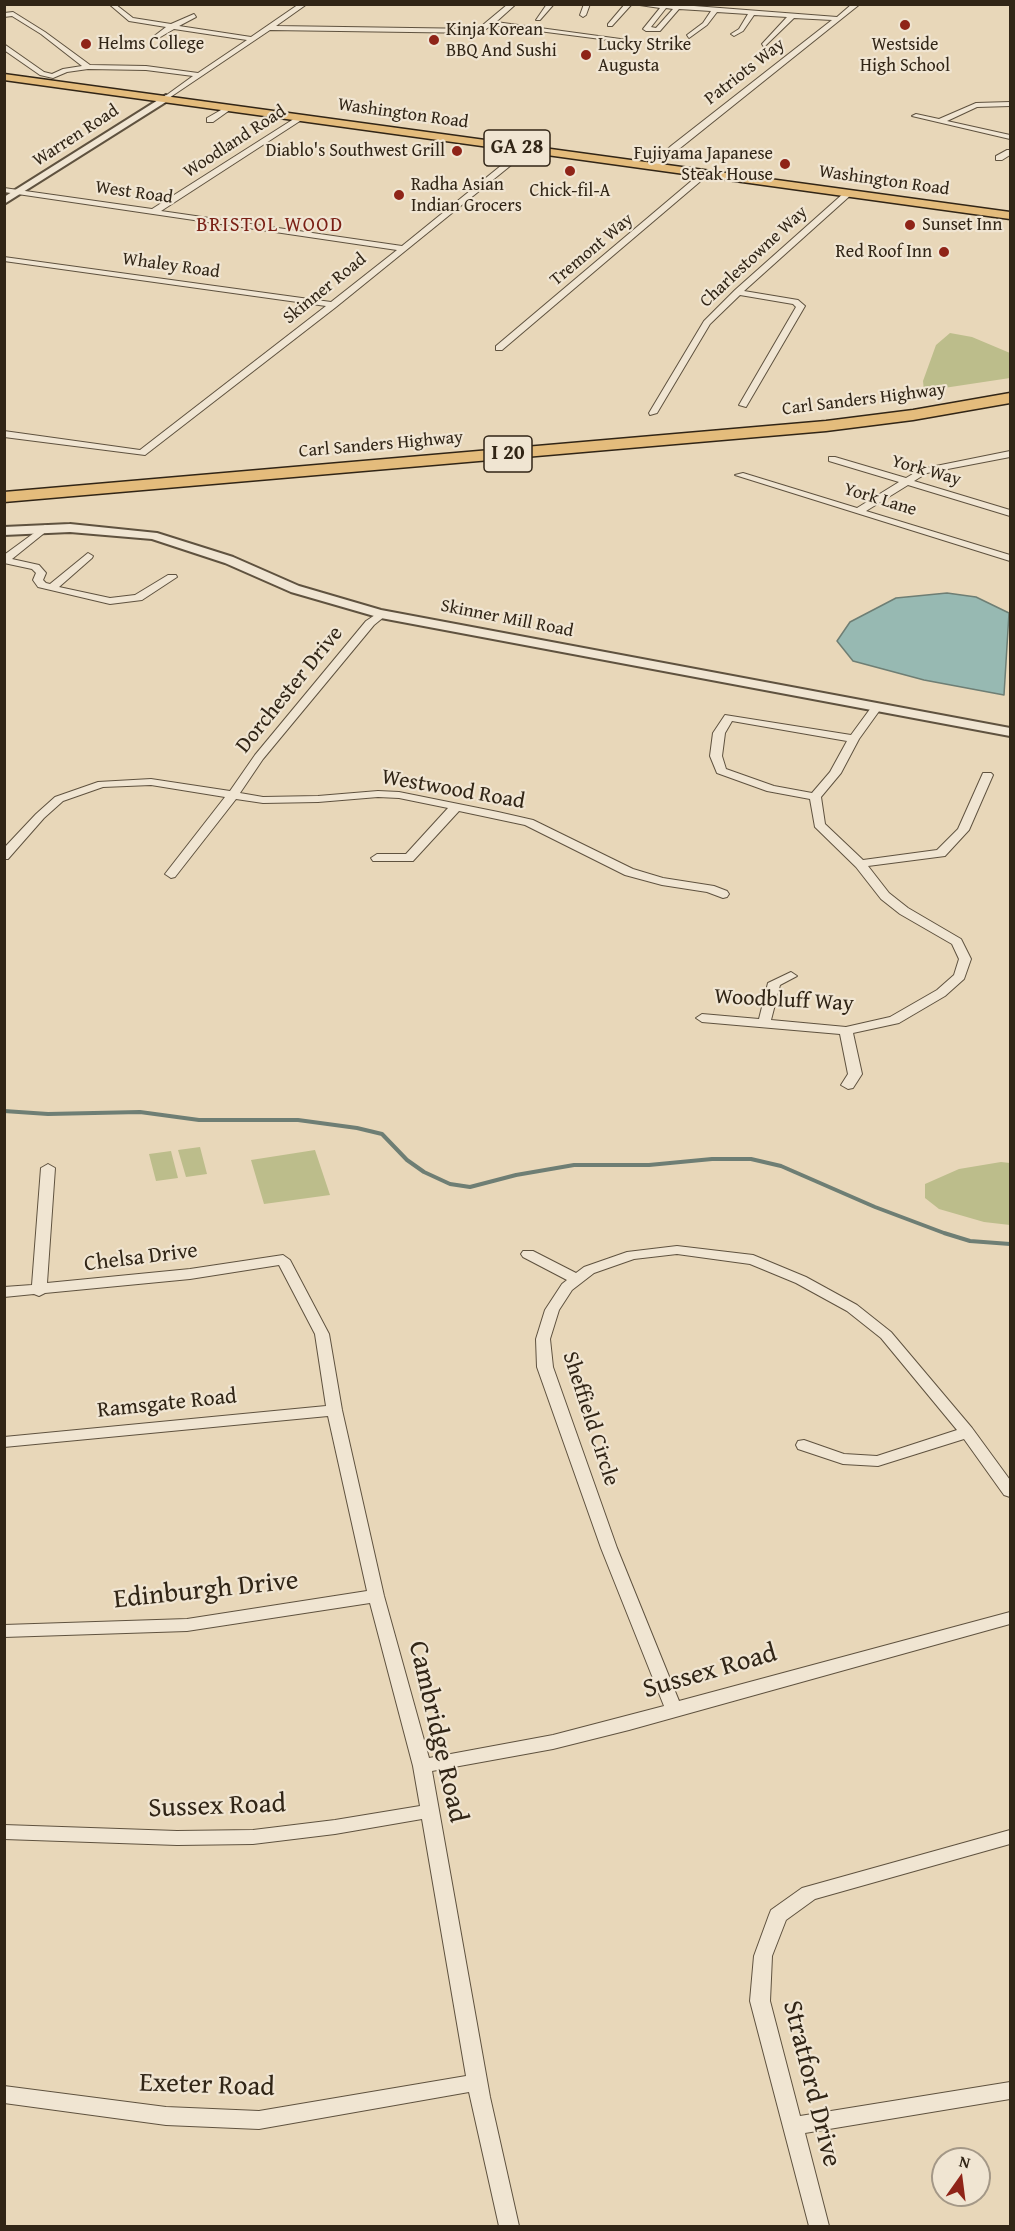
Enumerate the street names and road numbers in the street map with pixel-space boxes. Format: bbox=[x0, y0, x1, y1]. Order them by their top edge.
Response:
street label: Patriots Way bbox=[701, 34, 789, 110]
street label: Washington Road bbox=[336, 94, 470, 134]
street label: Warren Road bbox=[29, 100, 123, 172]
street label: Woodland Road bbox=[180, 101, 290, 183]
road number: GA 28 bbox=[484, 130, 550, 166]
street label: Washington Road bbox=[817, 161, 951, 201]
street label: West Road bbox=[94, 177, 174, 209]
street label: Charlestowne Way bbox=[696, 202, 812, 312]
street label: Tremont Way bbox=[546, 209, 638, 291]
street label: Whaley Road bbox=[121, 248, 221, 284]
street label: Skinner Road bbox=[279, 249, 371, 329]
street label: Carl Sanders Highway bbox=[781, 379, 947, 421]
street label: Carl Sanders Highway bbox=[298, 427, 464, 463]
road number: I 20 bbox=[484, 436, 532, 472]
street label: York Way bbox=[889, 451, 963, 491]
street label: York Lane bbox=[841, 479, 919, 521]
street label: Skinner Mill Road bbox=[439, 596, 575, 642]
street label: Dorchester Drive bbox=[231, 621, 349, 759]
street label: Westwood Road bbox=[379, 764, 527, 816]
street label: Woodbluff Way bbox=[714, 984, 854, 1018]
street label: Chelsa Drive bbox=[83, 1238, 199, 1278]
street label: Sheffield Circle bbox=[556, 1349, 624, 1489]
street label: Ramsgate Road bbox=[96, 1384, 238, 1424]
street label: Edinburgh Drive bbox=[112, 1565, 300, 1617]
street label: Sussex Road bbox=[639, 1637, 781, 1707]
street label: Cambridge Road bbox=[400, 1638, 474, 1826]
street label: Sussex Road bbox=[148, 1788, 286, 1826]
street label: Stratford Drive bbox=[775, 1998, 847, 2170]
street label: Exeter Road bbox=[139, 2067, 275, 2105]

